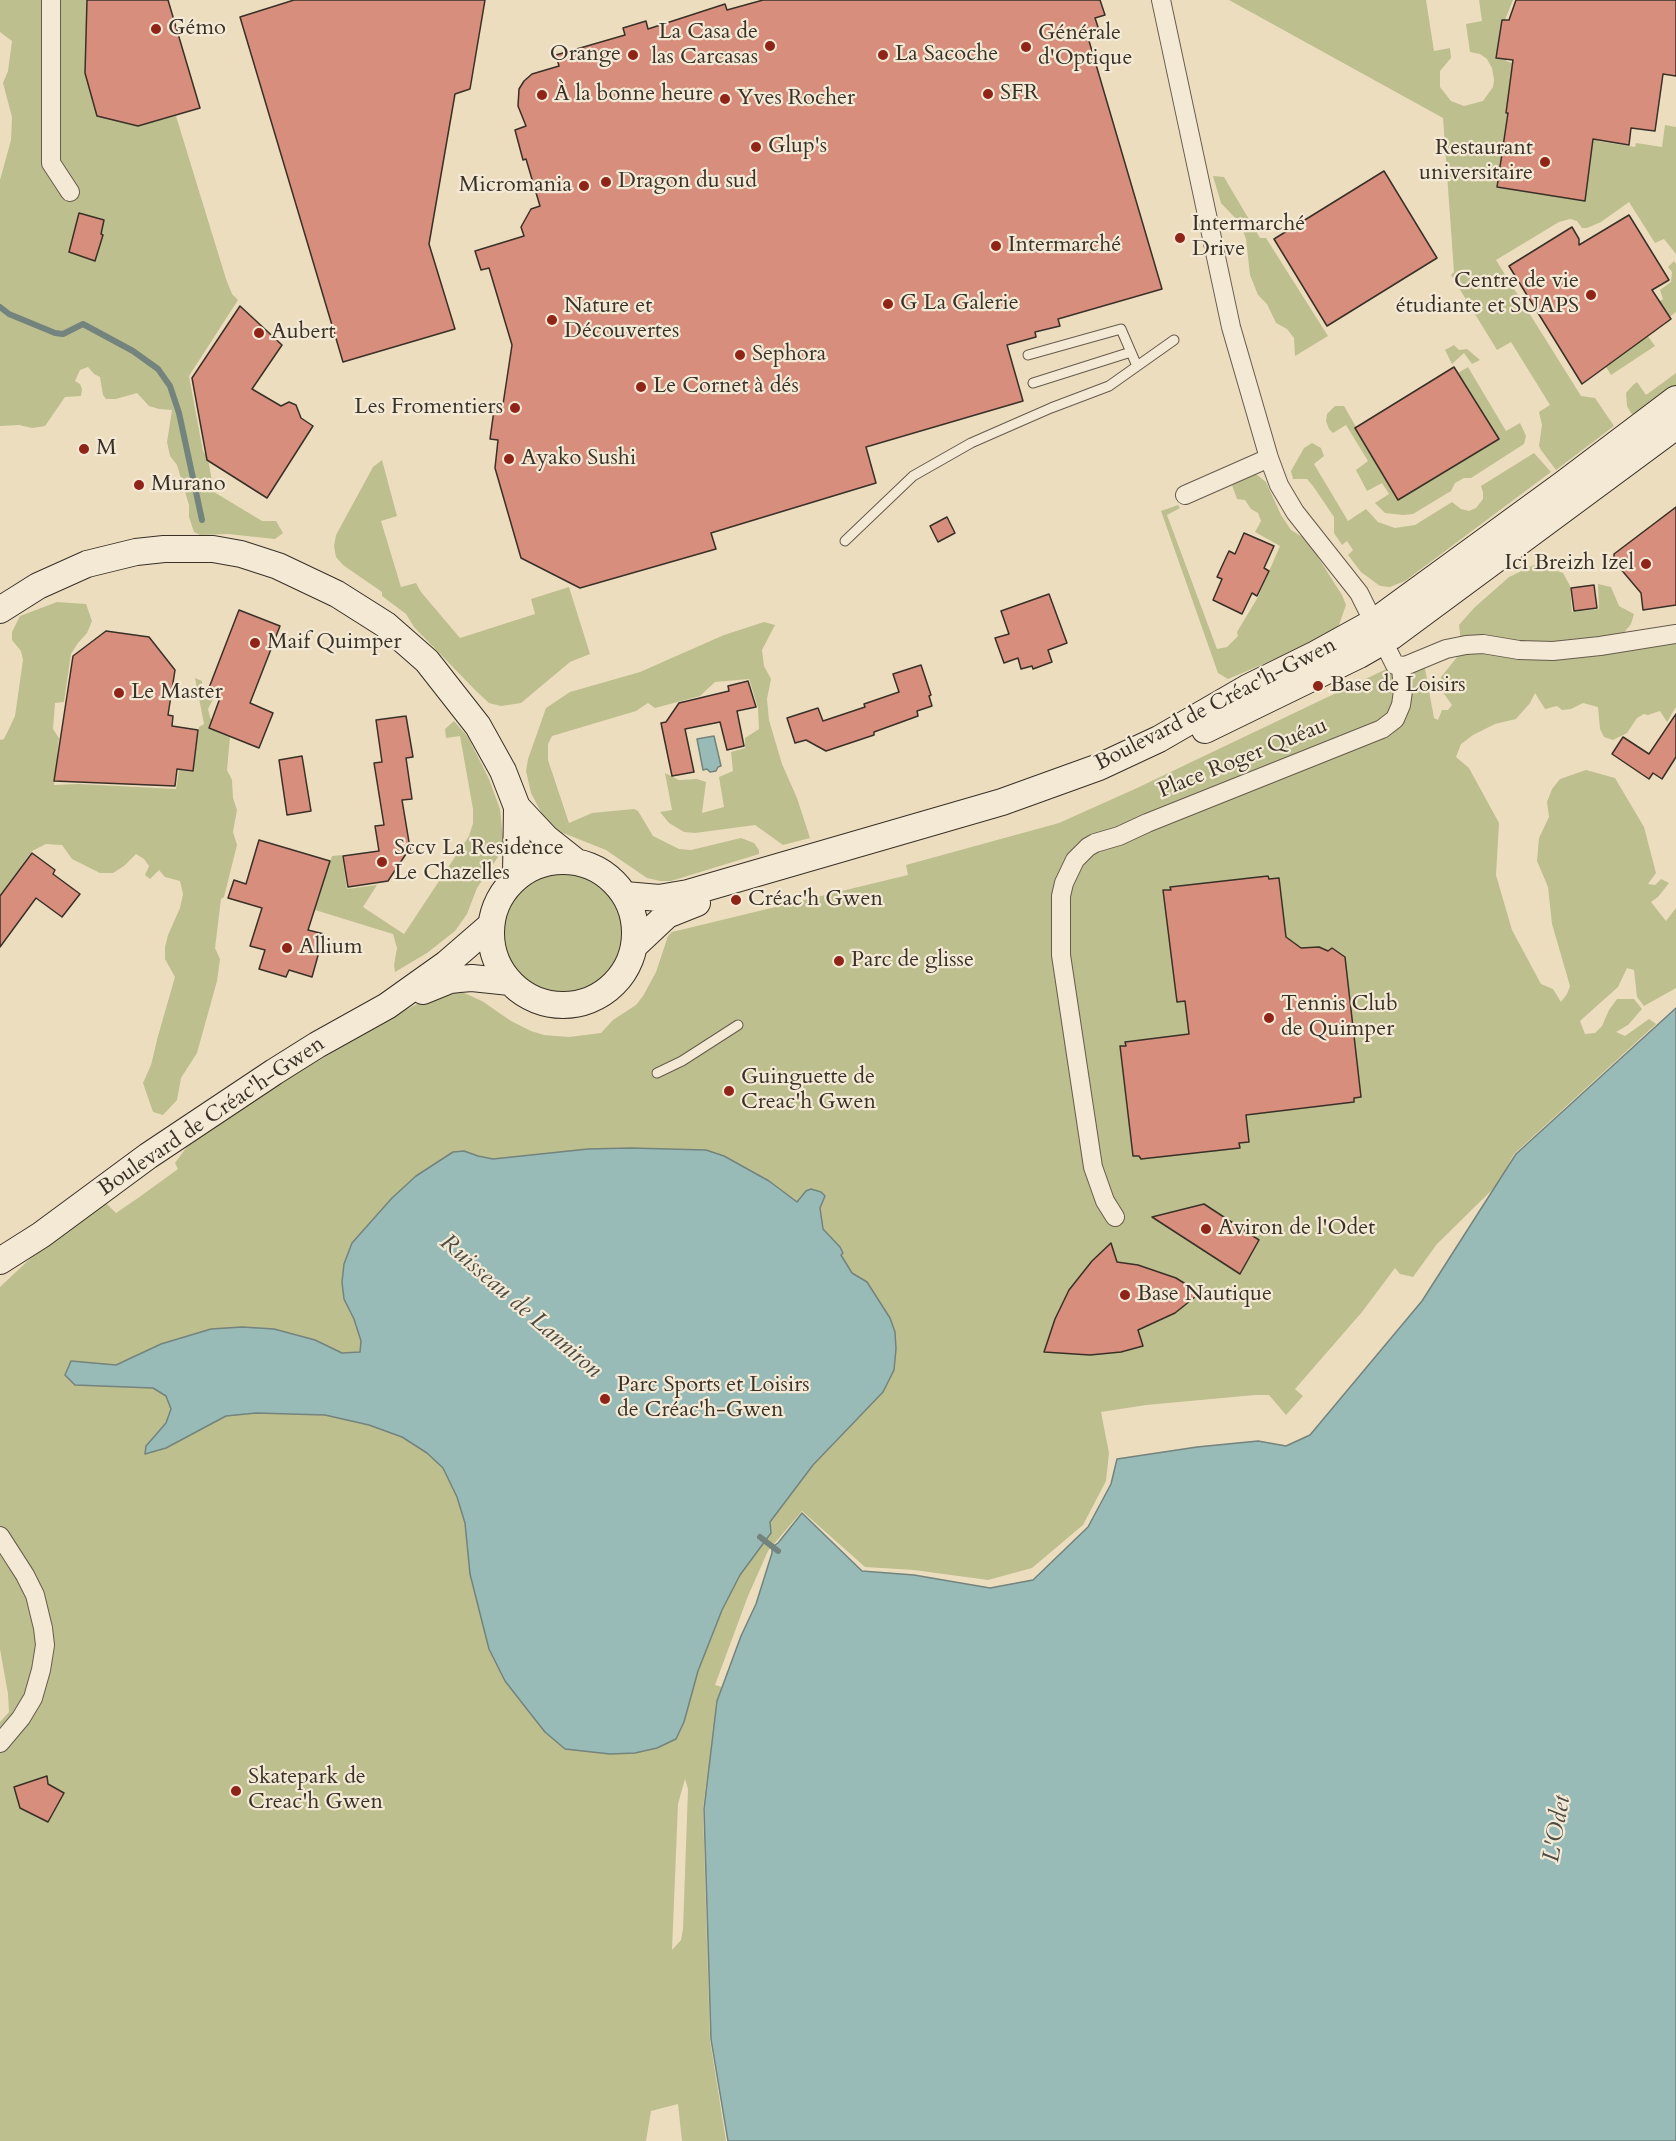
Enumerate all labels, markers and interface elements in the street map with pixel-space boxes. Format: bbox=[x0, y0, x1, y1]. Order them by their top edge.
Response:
place label: Gémo bbox=[168, 16, 226, 42]
place label: La Casa de las Carcasas bbox=[652, 20, 758, 72]
place label: Générale d'Optique bbox=[1038, 21, 1132, 72]
marker: Gémo bbox=[149, 22, 163, 36]
marker: La Casa de las Carcasas bbox=[763, 39, 777, 53]
marker: Générale d'Optique bbox=[1019, 40, 1033, 54]
place label: Orange bbox=[550, 42, 621, 68]
place label: La Sacoche bbox=[895, 42, 998, 68]
marker: Orange bbox=[626, 48, 640, 62]
marker: La Sacoche bbox=[876, 48, 890, 62]
place label: SFR bbox=[1000, 81, 1039, 107]
place label: À la bonne heure bbox=[554, 82, 713, 108]
place label: Yves Rocher bbox=[737, 86, 855, 112]
marker: SFR bbox=[981, 87, 995, 101]
marker: À la bonne heure bbox=[535, 88, 549, 102]
marker: Yves Rocher bbox=[718, 92, 732, 106]
place label: Glup's bbox=[768, 134, 827, 160]
place label: Restaurant universitaire bbox=[1419, 136, 1533, 188]
marker: Glup's bbox=[749, 140, 763, 154]
marker: Restaurant universitaire bbox=[1538, 155, 1552, 169]
place label: Dragon du sud bbox=[618, 169, 757, 195]
place label: Micromania bbox=[459, 173, 572, 199]
marker: Dragon du sud bbox=[599, 175, 613, 189]
marker: Micromania bbox=[577, 179, 591, 193]
place label: Intermarché Drive bbox=[1192, 212, 1305, 264]
marker: Intermarché Drive bbox=[1173, 231, 1187, 245]
place label: Intermarché bbox=[1008, 233, 1121, 259]
marker: Intermarché bbox=[989, 239, 1003, 253]
place label: Centre de vie étudiante et SUAPS bbox=[1396, 269, 1579, 320]
marker: Centre de vie étudiante et SUAPS bbox=[1584, 288, 1598, 302]
place label: G La Galerie bbox=[900, 291, 1019, 317]
place label: Nature et Découvertes bbox=[564, 294, 679, 346]
marker: G La Galerie bbox=[881, 297, 895, 311]
marker: Nature et Découvertes bbox=[545, 313, 559, 327]
place label: Aubert bbox=[271, 320, 335, 346]
marker: Aubert bbox=[252, 326, 266, 340]
place label: Sephora bbox=[752, 342, 826, 368]
marker: Sephora bbox=[733, 348, 747, 362]
place label: Le Cornet à dés bbox=[653, 374, 799, 400]
marker: Le Cornet à dés bbox=[634, 380, 648, 394]
place label: Les Fromentiers bbox=[354, 395, 503, 421]
marker: Les Fromentiers bbox=[508, 401, 522, 415]
place label: M bbox=[96, 436, 117, 462]
marker: M bbox=[77, 442, 91, 456]
place label: Ayako Sushi bbox=[521, 446, 636, 472]
marker: Ayako Sushi bbox=[502, 452, 516, 466]
place label: Murano bbox=[151, 472, 226, 498]
marker: Murano bbox=[132, 478, 146, 492]
place label: Ici Breizh Izel bbox=[1504, 551, 1634, 577]
marker: Ici Breizh Izel bbox=[1639, 557, 1653, 571]
place label: Maif Quimper bbox=[267, 630, 402, 656]
street label: Boulevard de Créac'h-Gwen bbox=[1091, 633, 1341, 777]
marker: Maif Quimper bbox=[248, 636, 262, 650]
place label: Base de Loisirs bbox=[1330, 673, 1466, 699]
marker: Base de Loisirs bbox=[1311, 679, 1325, 693]
place label: Le Master bbox=[131, 680, 223, 706]
marker: Le Master bbox=[112, 686, 126, 700]
street label: Place Roger Quéau bbox=[1155, 713, 1331, 805]
place label: Sccv La Residence Le Chazelles bbox=[394, 836, 564, 888]
marker: Sccv La Residence Le Chazelles bbox=[375, 855, 389, 869]
place label: Créac'h Gwen bbox=[748, 887, 883, 913]
marker: Créac'h Gwen bbox=[729, 893, 743, 907]
place label: Allium bbox=[299, 935, 363, 961]
marker: Allium bbox=[280, 941, 294, 955]
place label: Parc de glisse bbox=[851, 948, 974, 974]
marker: Parc de glisse bbox=[832, 954, 846, 968]
place label: Tennis Club de Quimper bbox=[1281, 992, 1398, 1044]
marker: Tennis Club de Quimper bbox=[1262, 1011, 1276, 1025]
street label: Boulevard de Créac'h-Gwen bbox=[94, 1031, 330, 1203]
place label: Guinguette de Creac'h Gwen bbox=[741, 1065, 876, 1116]
marker: Guinguette de Creac'h Gwen bbox=[722, 1084, 736, 1098]
place label: Aviron de l'Odet bbox=[1218, 1216, 1375, 1242]
marker: Aviron de l'Odet bbox=[1199, 1222, 1213, 1236]
water label: Ruisseau de Lanniron bbox=[433, 1229, 607, 1385]
place label: Base Nautique bbox=[1137, 1282, 1272, 1308]
marker: Base Nautique bbox=[1118, 1288, 1132, 1302]
place label: Parc Sports et Loisirs de Créac'h-Gwen bbox=[617, 1373, 810, 1424]
marker: Parc Sports et Loisirs de Créac'h-Gwen bbox=[598, 1392, 612, 1406]
place label: Skatepark de Creac'h Gwen bbox=[248, 1765, 383, 1816]
marker: Skatepark de Creac'h Gwen bbox=[229, 1784, 243, 1798]
water label: L'Odet bbox=[1538, 1793, 1578, 1865]

